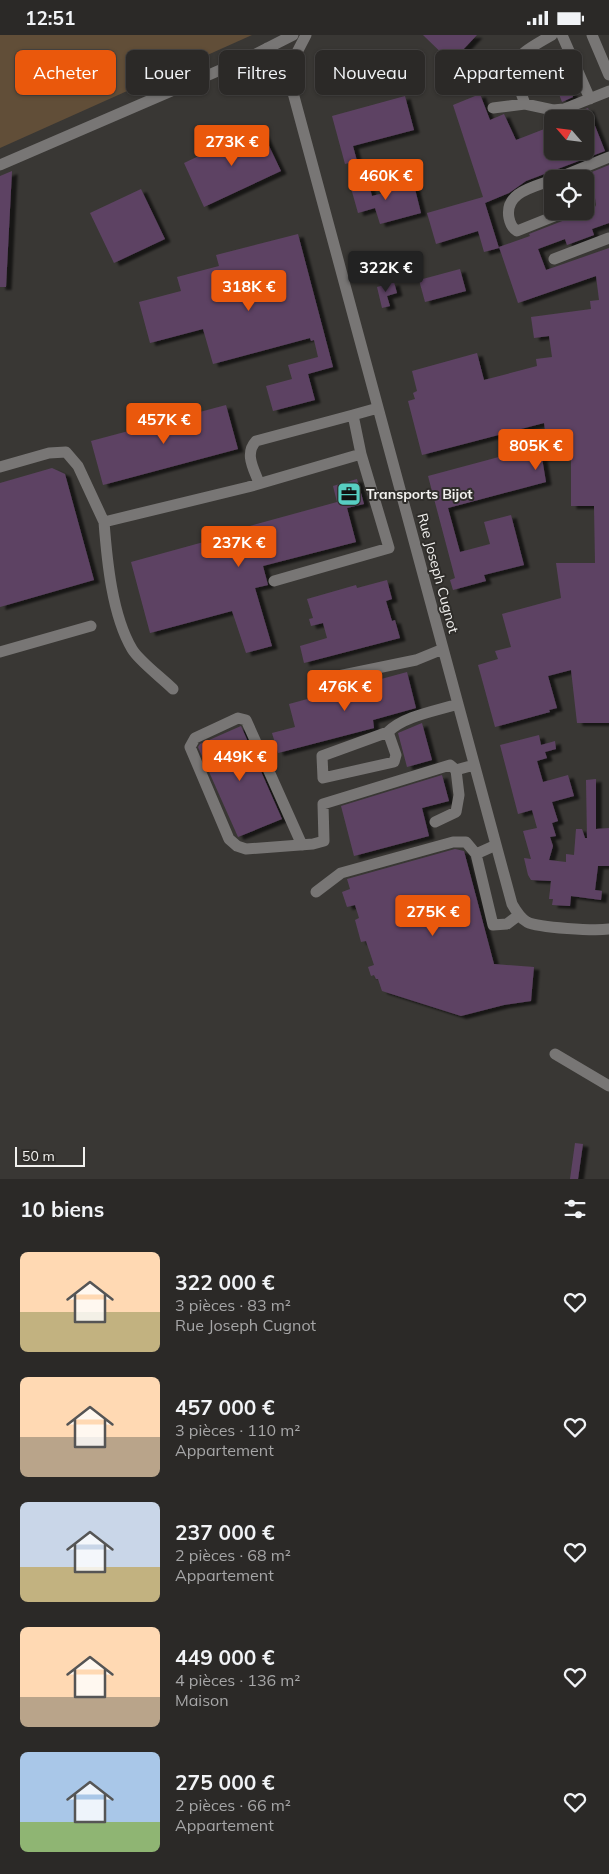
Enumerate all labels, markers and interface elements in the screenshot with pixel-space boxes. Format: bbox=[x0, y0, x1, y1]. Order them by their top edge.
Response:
text: 12:51 bbox=[25, 6, 75, 30]
chip: Acheter bbox=[15, 50, 116, 95]
chip: Louer bbox=[126, 50, 209, 95]
chip: Filtres bbox=[219, 50, 305, 95]
chip: Nouveau bbox=[315, 50, 425, 95]
chip: Appartement bbox=[435, 50, 582, 95]
north arrow bbox=[544, 110, 594, 160]
map controls bbox=[544, 110, 594, 220]
pin: 273K € bbox=[191, 125, 273, 167]
text: 273K € bbox=[205, 131, 259, 151]
pin: 460K € bbox=[345, 159, 427, 201]
text: 460K € bbox=[359, 165, 413, 185]
button: locate bbox=[544, 170, 594, 220]
pin: 322K € bbox=[345, 251, 427, 293]
text: 322K € bbox=[359, 257, 413, 277]
pin: 318K € bbox=[208, 269, 290, 312]
text: 318K € bbox=[222, 276, 276, 296]
pin: 457K € bbox=[123, 403, 205, 445]
text: 457K € bbox=[137, 409, 191, 429]
pin: 805K € bbox=[495, 429, 577, 471]
text: 805K € bbox=[509, 435, 563, 455]
office icon: Transports Bijot bbox=[336, 481, 362, 507]
place label: Transports Bijot bbox=[366, 485, 473, 503]
street label: Rue Joseph Cugnot bbox=[413, 511, 463, 635]
pin: 237K € bbox=[198, 525, 280, 568]
text: 237K € bbox=[212, 532, 266, 552]
pin: 476K € bbox=[304, 669, 386, 712]
text: 476K € bbox=[318, 676, 372, 696]
pin: 449K € bbox=[199, 739, 281, 782]
text: 449K € bbox=[213, 746, 267, 766]
pin: 275K € bbox=[392, 895, 474, 937]
text: 275K € bbox=[406, 901, 460, 921]
scale bar bbox=[15, 1144, 85, 1167]
text: 50 m bbox=[22, 1147, 55, 1165]
icon: filters bbox=[561, 1195, 589, 1223]
text: 10 biens bbox=[20, 1196, 104, 1222]
text: 322 000 € bbox=[175, 1269, 275, 1295]
icon: home bbox=[60, 1272, 120, 1332]
icon: heart bbox=[561, 1288, 589, 1316]
text: 3 pièces · 83 m² bbox=[175, 1295, 291, 1315]
text: Rue Joseph Cugnot bbox=[175, 1315, 316, 1335]
text: 457 000 € bbox=[175, 1394, 275, 1420]
icon: home bbox=[60, 1397, 120, 1457]
icon: heart bbox=[561, 1413, 589, 1441]
text: 3 pièces · 110 m² bbox=[175, 1420, 300, 1440]
text: Appartement bbox=[175, 1440, 274, 1460]
text: 237 000 € bbox=[175, 1519, 275, 1545]
icon: home bbox=[60, 1522, 120, 1582]
icon: heart bbox=[561, 1538, 589, 1566]
text: 2 pièces · 68 m² bbox=[175, 1545, 291, 1565]
text: Appartement bbox=[175, 1565, 274, 1585]
text: 449 000 € bbox=[175, 1644, 275, 1670]
icon: home bbox=[60, 1647, 120, 1707]
icon: heart bbox=[561, 1663, 589, 1691]
text: 4 pièces · 136 m² bbox=[175, 1670, 300, 1690]
text: Maison bbox=[175, 1690, 229, 1710]
text: 275 000 € bbox=[175, 1769, 275, 1795]
icon: home bbox=[60, 1772, 120, 1832]
icon: heart bbox=[561, 1788, 589, 1816]
text: 2 pièces · 66 m² bbox=[175, 1795, 291, 1815]
text: Appartement bbox=[175, 1815, 274, 1835]

